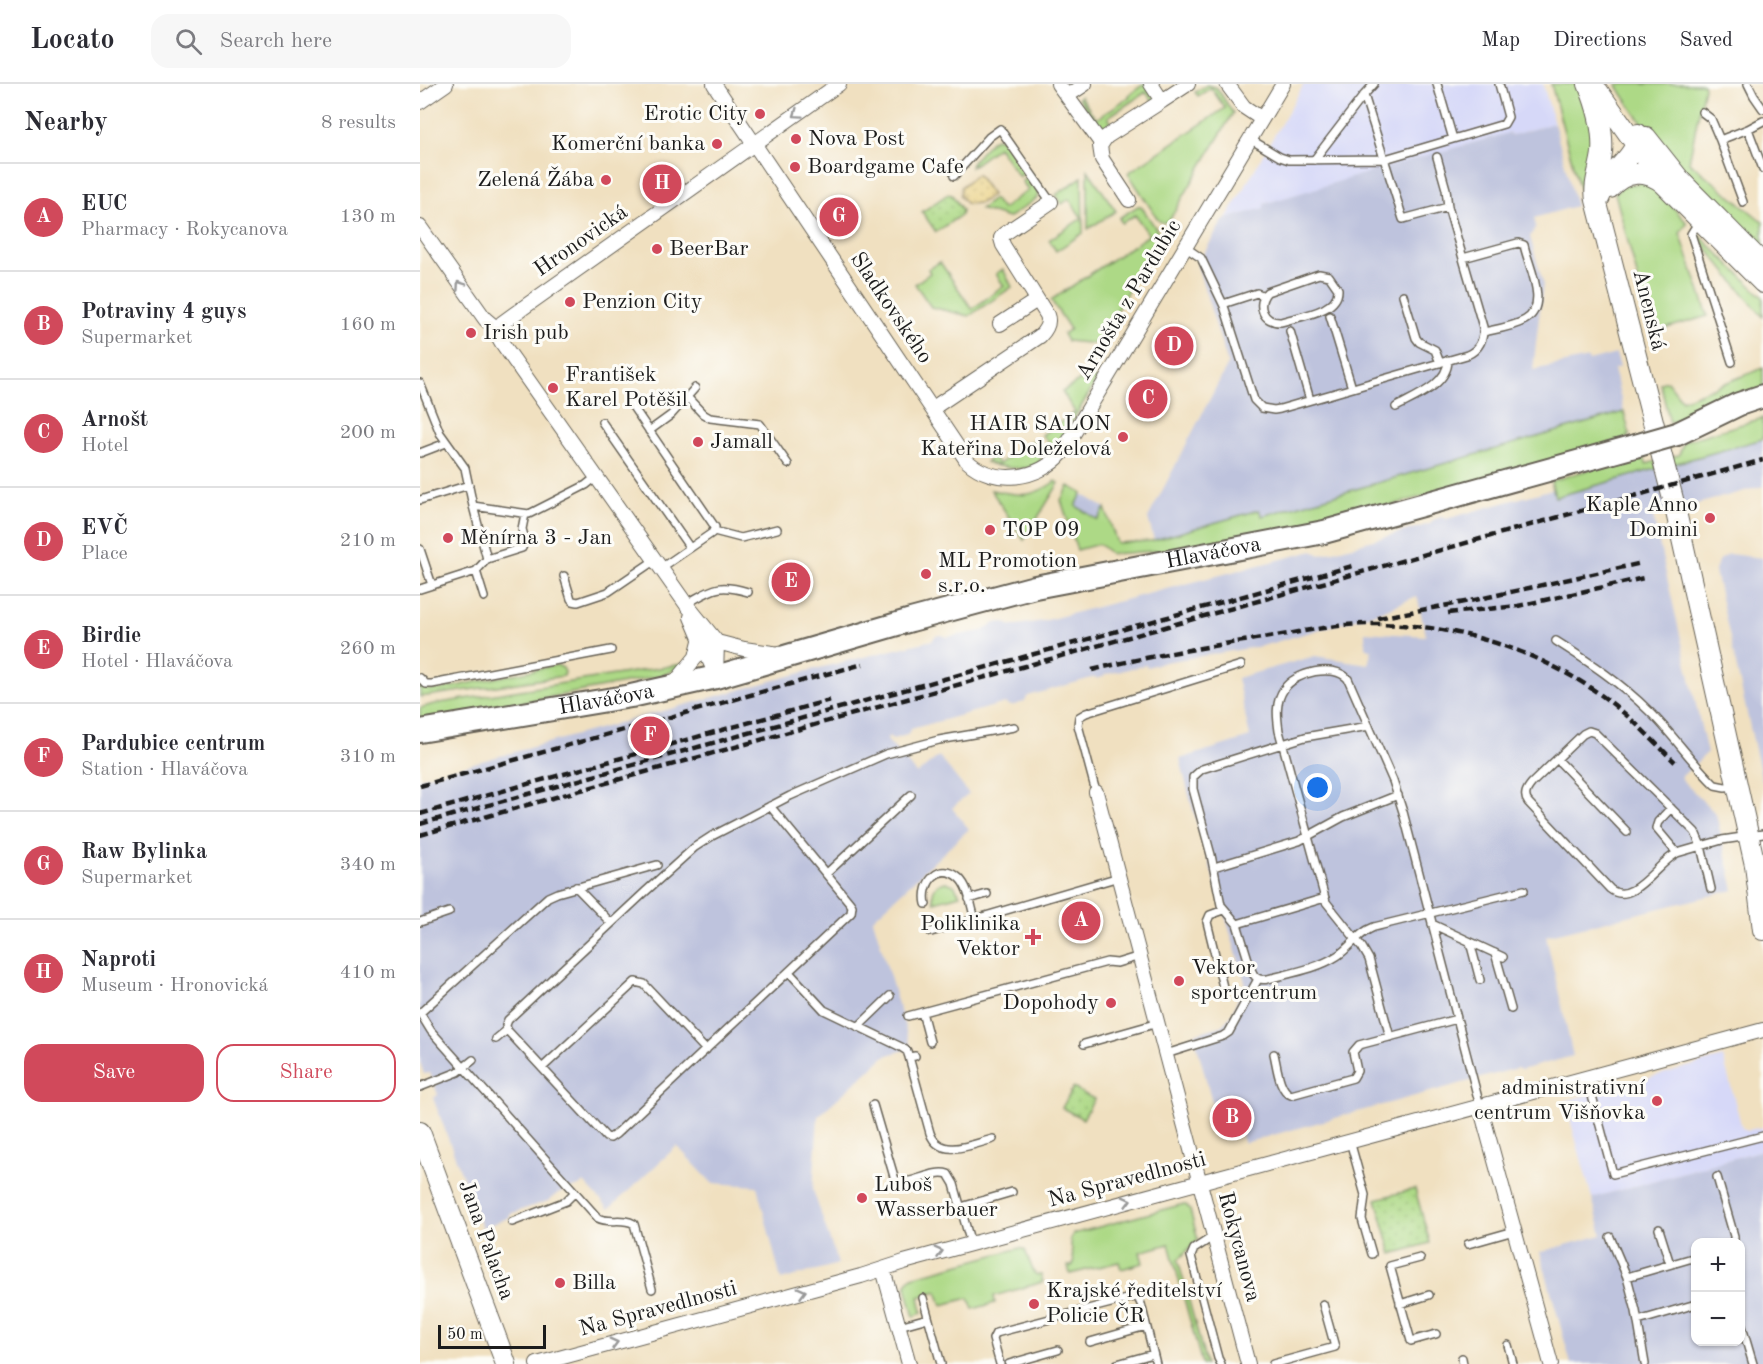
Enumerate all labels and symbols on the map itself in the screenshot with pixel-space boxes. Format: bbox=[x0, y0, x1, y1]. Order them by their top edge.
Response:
place label: Erotic City bbox=[643, 103, 748, 125]
marker: Erotic City bbox=[753, 107, 767, 121]
one-way arrow bbox=[792, 107, 803, 118]
place label: Nova Post bbox=[808, 128, 905, 150]
marker: Nova Post bbox=[789, 132, 803, 146]
place label: Komerční banka bbox=[551, 133, 705, 155]
marker: Komerční banka bbox=[710, 137, 724, 151]
place label: Boardgame Cafe bbox=[807, 156, 964, 178]
marker: Boardgame Cafe bbox=[788, 160, 802, 174]
pin: H bbox=[642, 162, 682, 206]
place label: Zelená Žába bbox=[477, 166, 594, 191]
marker: Zelená Žába bbox=[599, 173, 613, 187]
pin: G bbox=[820, 194, 858, 240]
street label: Hronovická bbox=[530, 201, 632, 281]
street label: Arnošta z Pardubic bbox=[1073, 216, 1185, 384]
place label: BeerBar bbox=[669, 238, 749, 260]
marker: BeerBar bbox=[650, 242, 664, 256]
street label: Sladkovského bbox=[846, 248, 936, 368]
street label: Anenská bbox=[1628, 267, 1670, 353]
one-way arrow bbox=[457, 280, 468, 291]
place label: Penzion City bbox=[582, 291, 703, 313]
marker: Penzion City bbox=[563, 295, 577, 309]
place label: Irish pub bbox=[483, 322, 569, 344]
pin: D bbox=[1154, 324, 1194, 368]
marker: Irish pub bbox=[464, 326, 478, 340]
place label: František Karel Potěšil bbox=[565, 364, 688, 411]
pin: C bbox=[1128, 376, 1168, 422]
marker: František Karel Potěšil bbox=[546, 381, 560, 395]
place label: HAIR SALON Kateřina Doleželová bbox=[920, 413, 1111, 460]
marker: HAIR SALON Kateřina Doleželová bbox=[1116, 430, 1130, 444]
place label: Jamall bbox=[710, 431, 773, 453]
marker: Jamall bbox=[691, 435, 705, 449]
place label: Kaple Anno Domini bbox=[1585, 494, 1698, 541]
marker: Kaple Anno Domini bbox=[1703, 511, 1717, 525]
place label: TOP 09 bbox=[1002, 519, 1080, 541]
marker: TOP 09 bbox=[983, 523, 997, 537]
place label: Měnírna 3 - Jan bbox=[460, 527, 612, 549]
marker: Měnírna 3 - Jan bbox=[441, 531, 455, 545]
street label: Hlaváčova bbox=[1164, 533, 1263, 573]
place label: ML Promotion s.r.o. bbox=[938, 550, 1077, 597]
pin: E bbox=[772, 560, 811, 604]
marker: ML Promotion s.r.o. bbox=[919, 567, 933, 581]
street label: Hlaváčova bbox=[557, 680, 656, 719]
pin: F bbox=[630, 714, 670, 758]
your location bbox=[1303, 773, 1332, 802]
pin: A bbox=[1062, 898, 1100, 944]
place label: Poliklinika Vektor bbox=[920, 913, 1020, 960]
marker: Poliklinika Vektor bbox=[1024, 928, 1042, 946]
place label: Vektor sportcentrum bbox=[1191, 957, 1317, 1004]
marker: Vektor sportcentrum bbox=[1172, 974, 1186, 988]
place label: Dopohody bbox=[1003, 992, 1099, 1014]
marker: Dopohody bbox=[1104, 996, 1118, 1010]
place label: administrativní centrum Višňovka bbox=[1474, 1077, 1646, 1124]
marker: administrativní centrum Višňovka bbox=[1650, 1094, 1664, 1108]
pin: B bbox=[1212, 1096, 1252, 1140]
street label: Na Spravedlnosti bbox=[1046, 1148, 1208, 1212]
place label: Luboš Wasserbauer bbox=[874, 1174, 998, 1221]
street label: Jana Palacha bbox=[454, 1177, 518, 1303]
street label: Rokycanova bbox=[1214, 1190, 1264, 1304]
marker: Luboš Wasserbauer bbox=[855, 1191, 869, 1205]
one-way arrow bbox=[1122, 1196, 1132, 1209]
one-way arrow bbox=[934, 1247, 944, 1260]
place label: Billa bbox=[572, 1272, 616, 1294]
marker: Billa bbox=[553, 1276, 567, 1290]
street label: Na Spravedlnosti bbox=[577, 1277, 739, 1341]
place label: Krajské ředitelství Policie ČR bbox=[1046, 1280, 1223, 1327]
one-way arrow bbox=[796, 1287, 807, 1299]
marker: Krajské ředitelství Policie ČR bbox=[1027, 1297, 1041, 1311]
scale bar bbox=[438, 1322, 546, 1350]
one-way arrow bbox=[608, 1338, 619, 1350]

